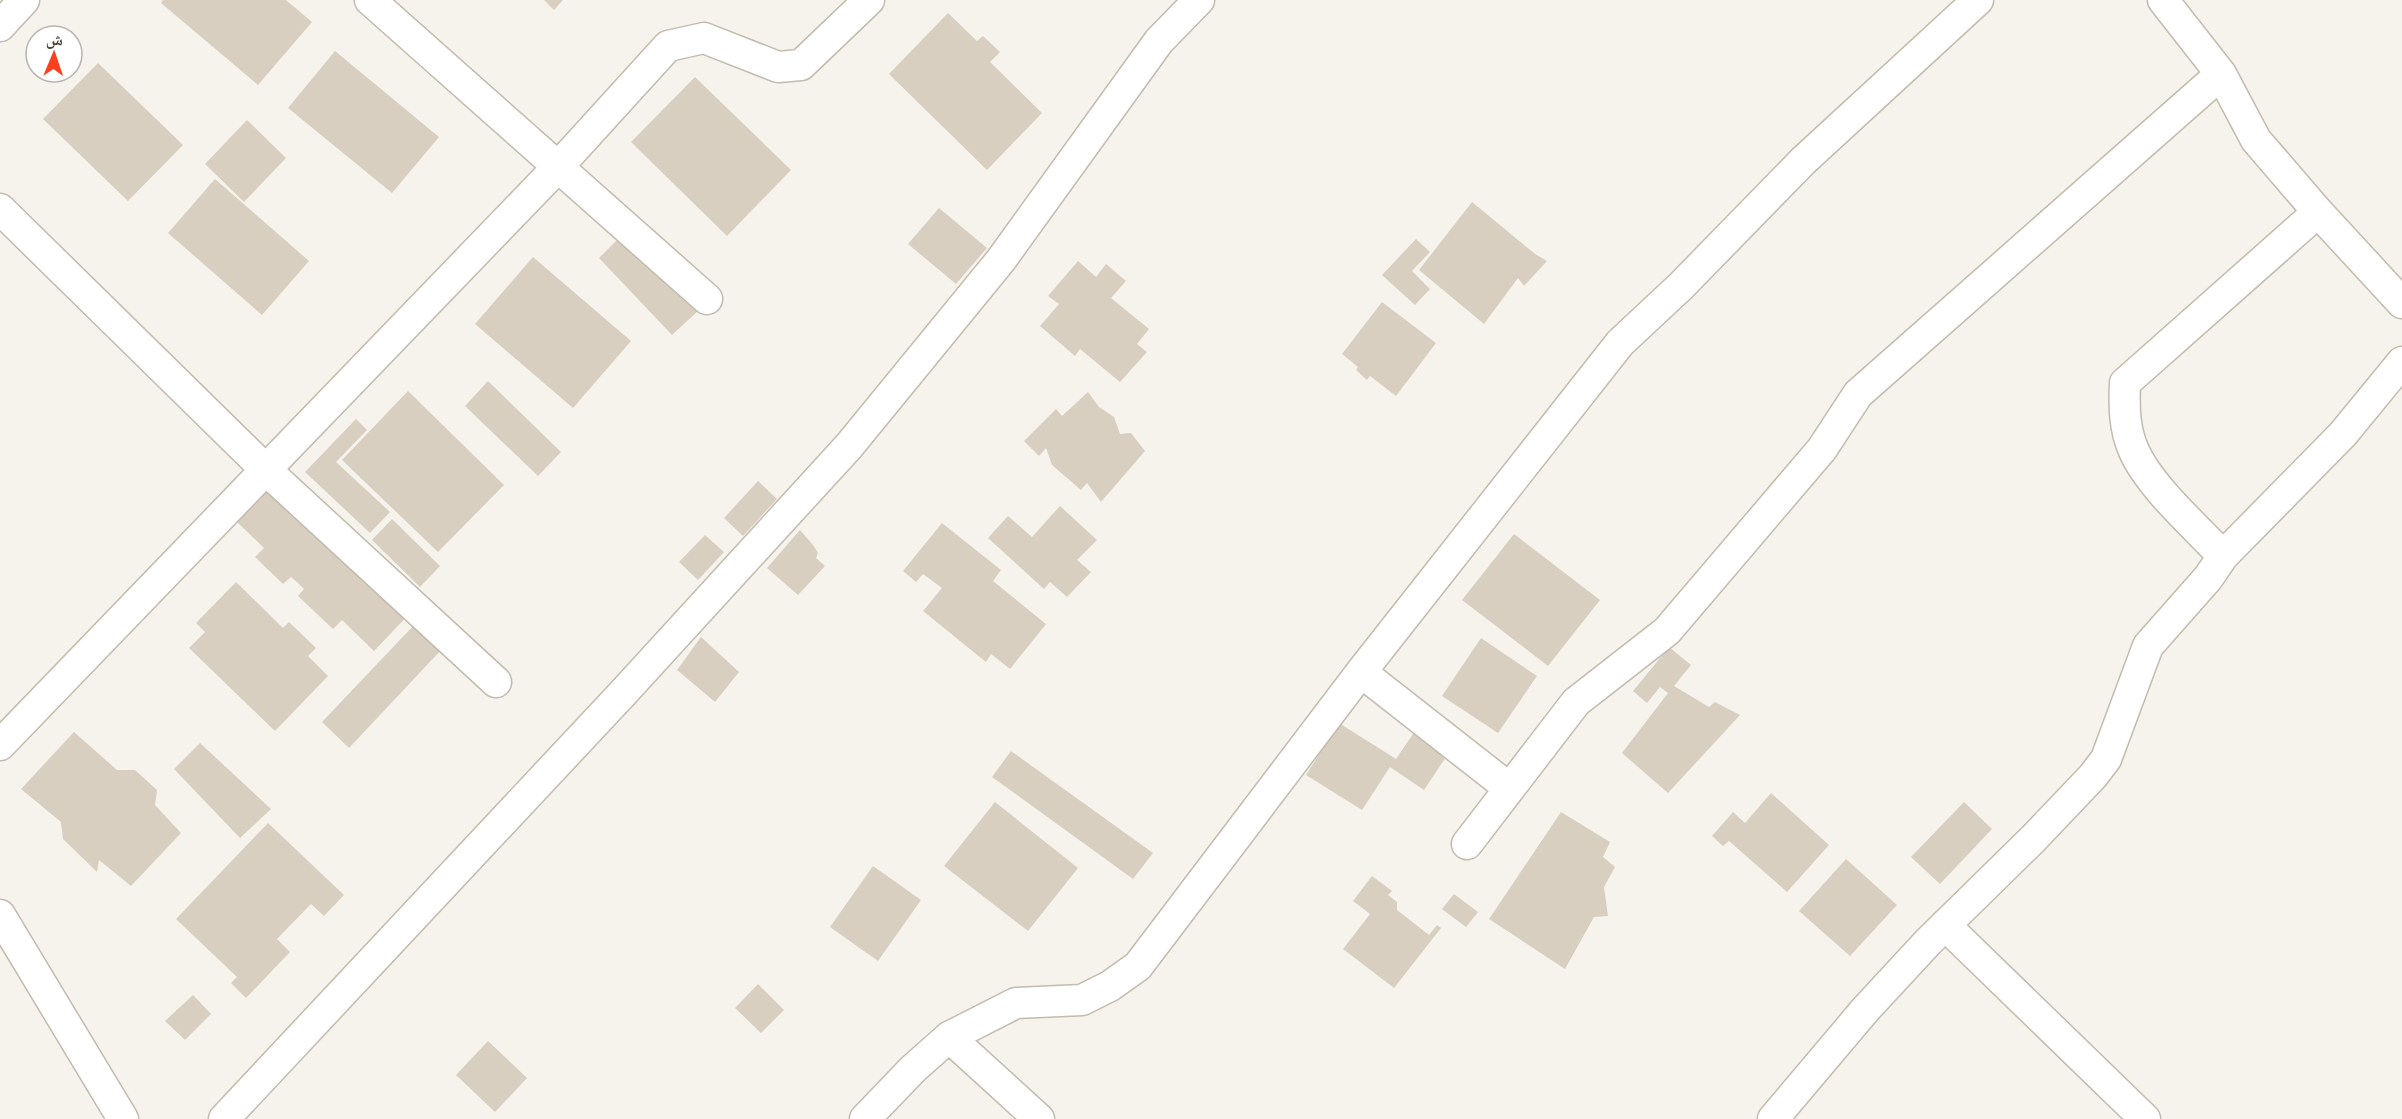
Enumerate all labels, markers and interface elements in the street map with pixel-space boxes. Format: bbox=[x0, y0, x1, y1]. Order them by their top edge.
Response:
north arrow bbox=[24, 24, 84, 84]
text: ش bbox=[46, 30, 63, 49]

